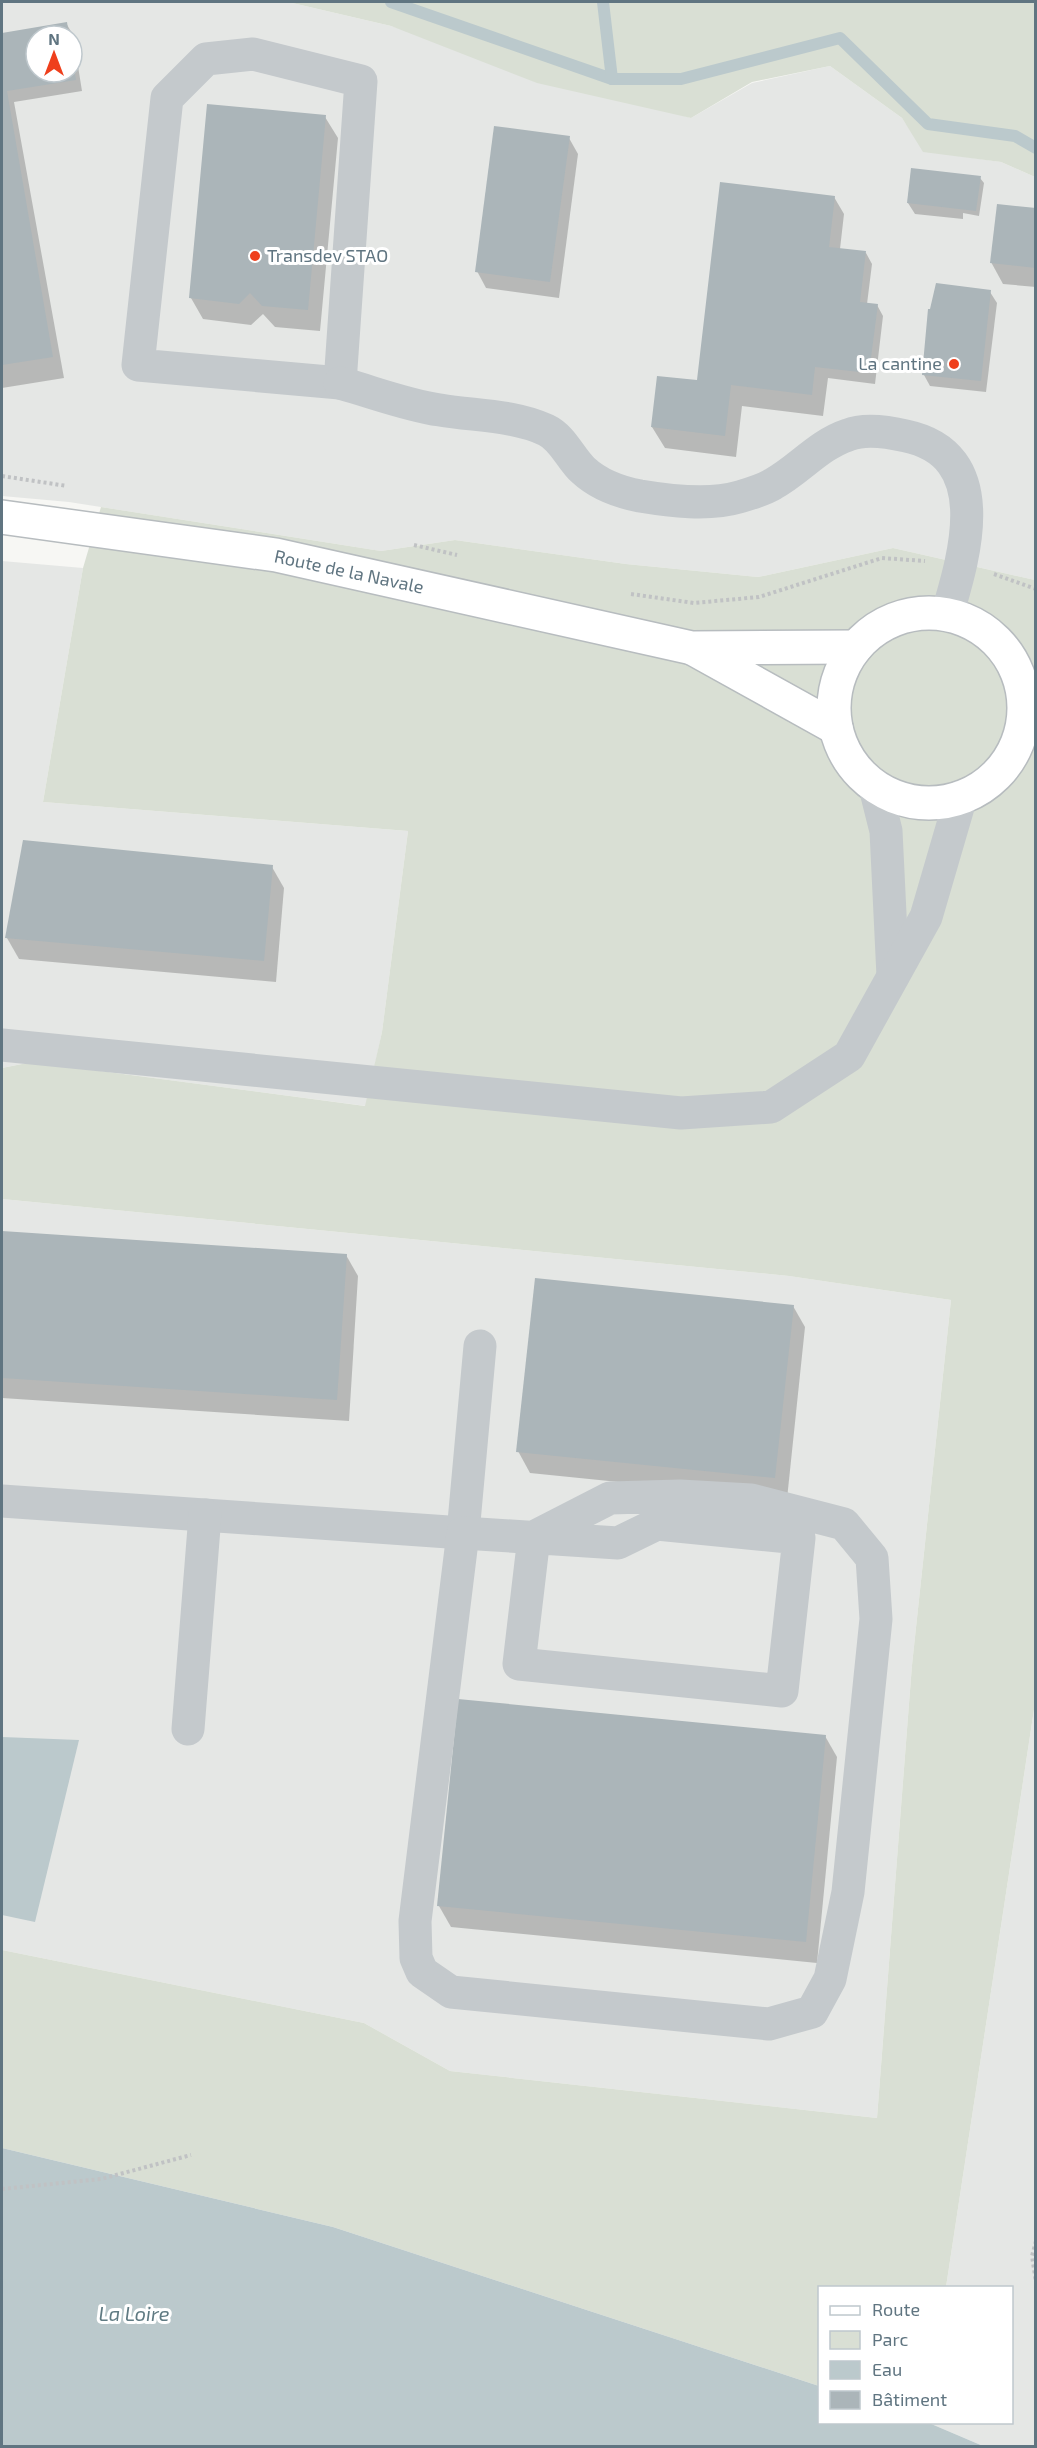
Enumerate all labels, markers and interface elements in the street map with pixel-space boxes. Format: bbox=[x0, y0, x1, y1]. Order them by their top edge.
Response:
north arrow bbox=[24, 24, 84, 84]
text: N bbox=[48, 29, 60, 48]
place label: Transdev STAO bbox=[267, 244, 388, 266]
marker: Transdev STAO bbox=[248, 249, 262, 263]
place label: La cantine bbox=[858, 352, 942, 374]
marker: La cantine bbox=[947, 357, 961, 371]
street label: Route de la Navale bbox=[272, 544, 426, 598]
legend bbox=[818, 2286, 1013, 2424]
text: Route bbox=[872, 2298, 920, 2320]
water label: La Loire bbox=[99, 2301, 170, 2325]
text: Parc bbox=[872, 2328, 908, 2350]
text: Eau bbox=[872, 2358, 902, 2380]
text: Bâtiment bbox=[872, 2388, 947, 2410]

